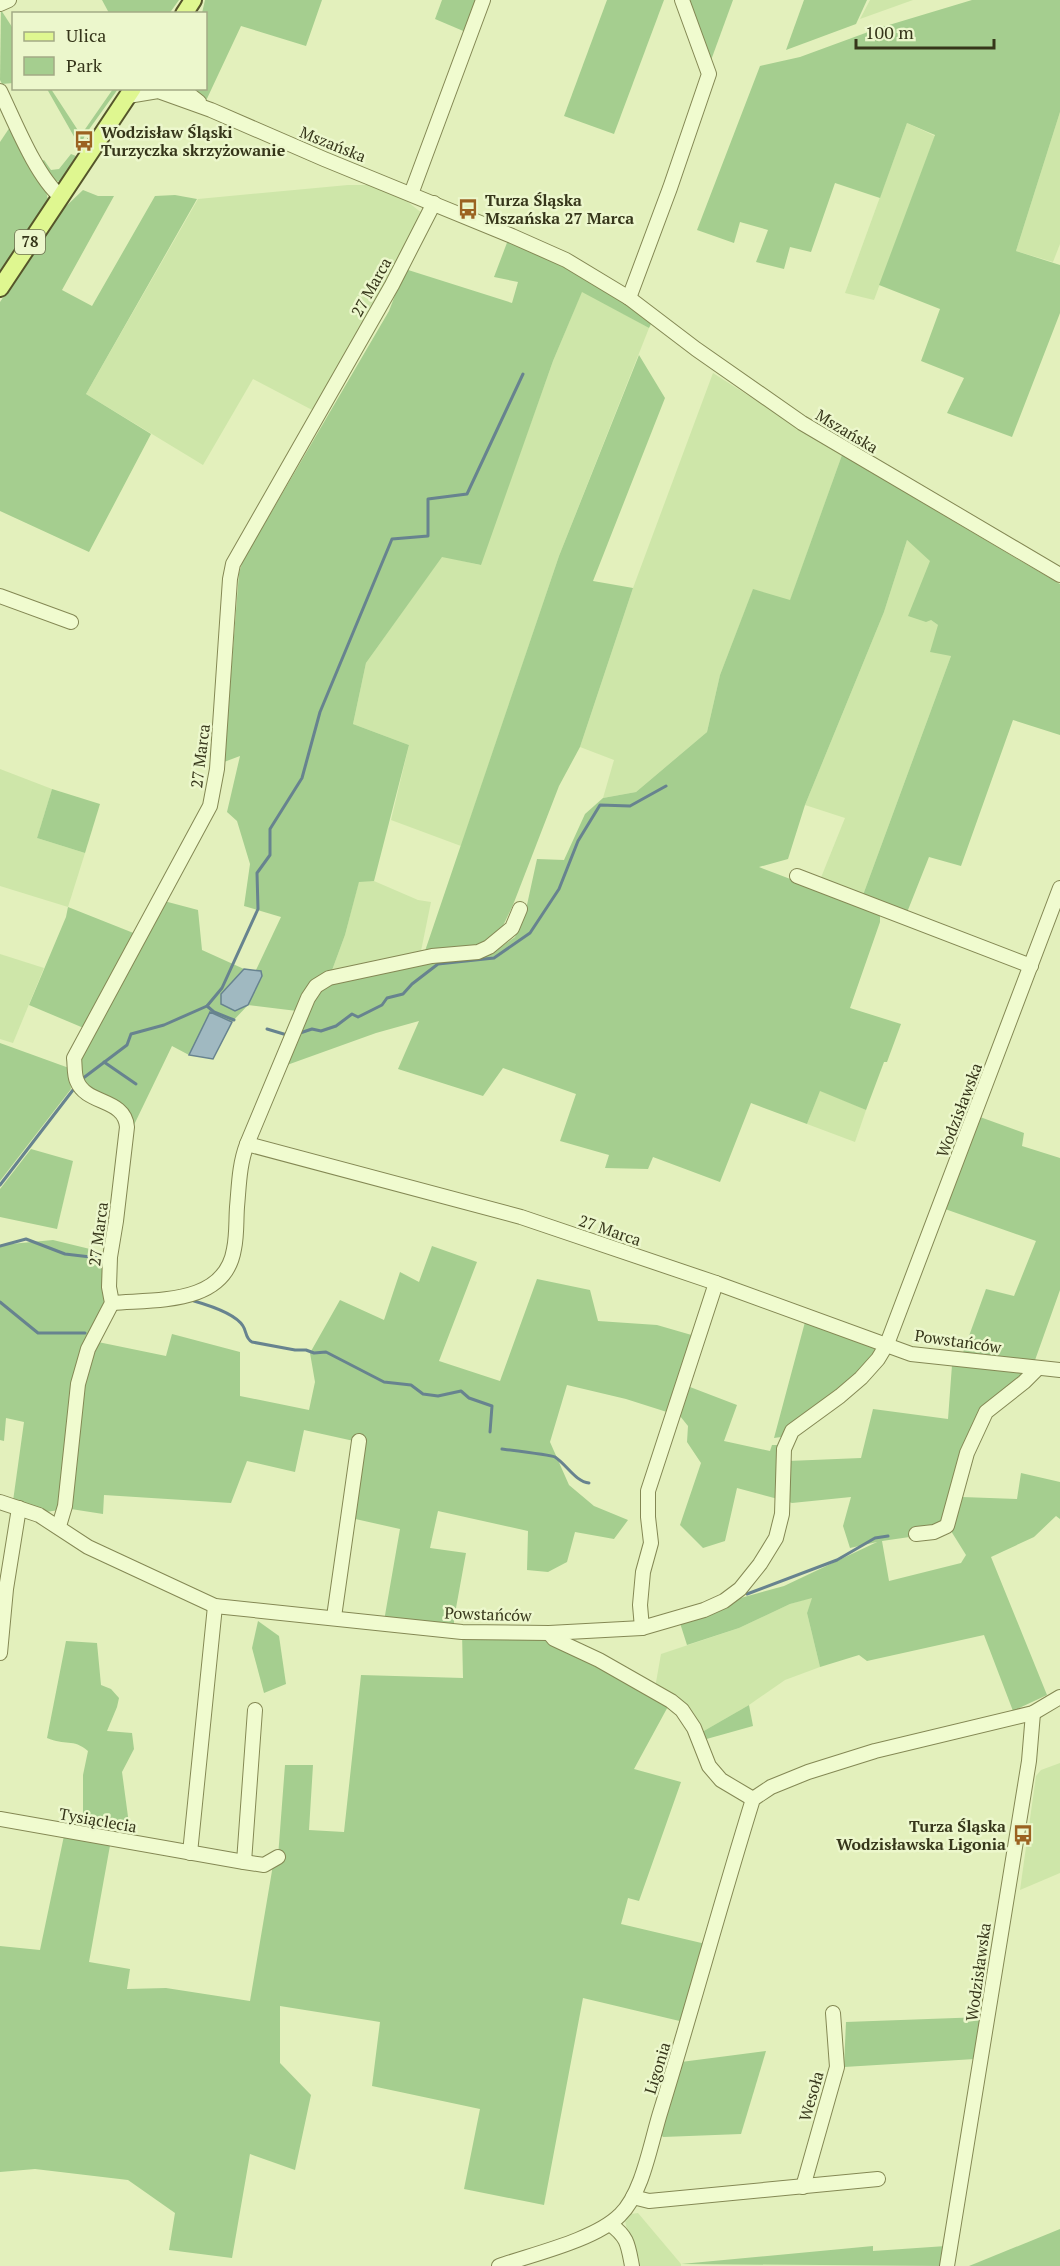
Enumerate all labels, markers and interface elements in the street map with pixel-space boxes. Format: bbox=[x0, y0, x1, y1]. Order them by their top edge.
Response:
legend bbox=[12, 12, 207, 90]
scale bar bbox=[856, 12, 994, 50]
text: 100 m bbox=[865, 20, 914, 44]
text: Ulica bbox=[66, 23, 106, 47]
text: Park bbox=[66, 53, 103, 77]
place label: Wodzisław Śląski Turzyczka skrzyżowanie bbox=[101, 121, 286, 161]
street label: Mszańska bbox=[297, 121, 369, 167]
bus stop icon: Wodzisław Śląski Turzyczka skrzyżowanie bbox=[72, 129, 96, 153]
place label: Turza Śląska Mszańska 27 Marca bbox=[485, 189, 634, 229]
bus stop icon: Turza Śląska Mszańska 27 Marca bbox=[456, 197, 480, 221]
road number: 78 bbox=[15, 230, 45, 254]
street label: 27 Marca bbox=[346, 253, 396, 321]
street label: Mszańska bbox=[812, 404, 882, 458]
street label: 27 Marca bbox=[185, 723, 215, 789]
street label: Wodzisławska bbox=[931, 1060, 987, 1160]
street label: 27 Marca bbox=[83, 1201, 113, 1267]
street label: 27 Marca bbox=[576, 1209, 644, 1251]
street label: Powstańców bbox=[913, 1324, 1003, 1358]
street label: Powstańców bbox=[444, 1601, 532, 1627]
street label: Tysiąclecia bbox=[57, 1802, 139, 1838]
place label: Turza Śląska Wodzisławska Ligonia bbox=[836, 1815, 1006, 1855]
bus stop icon: Turza Śląska Wodzisławska Ligonia bbox=[1011, 1823, 1035, 1847]
street label: Wodzisławska bbox=[960, 1921, 996, 2023]
street label: Ligonia bbox=[639, 2039, 675, 2097]
street label: Wesoła bbox=[793, 2068, 829, 2124]

